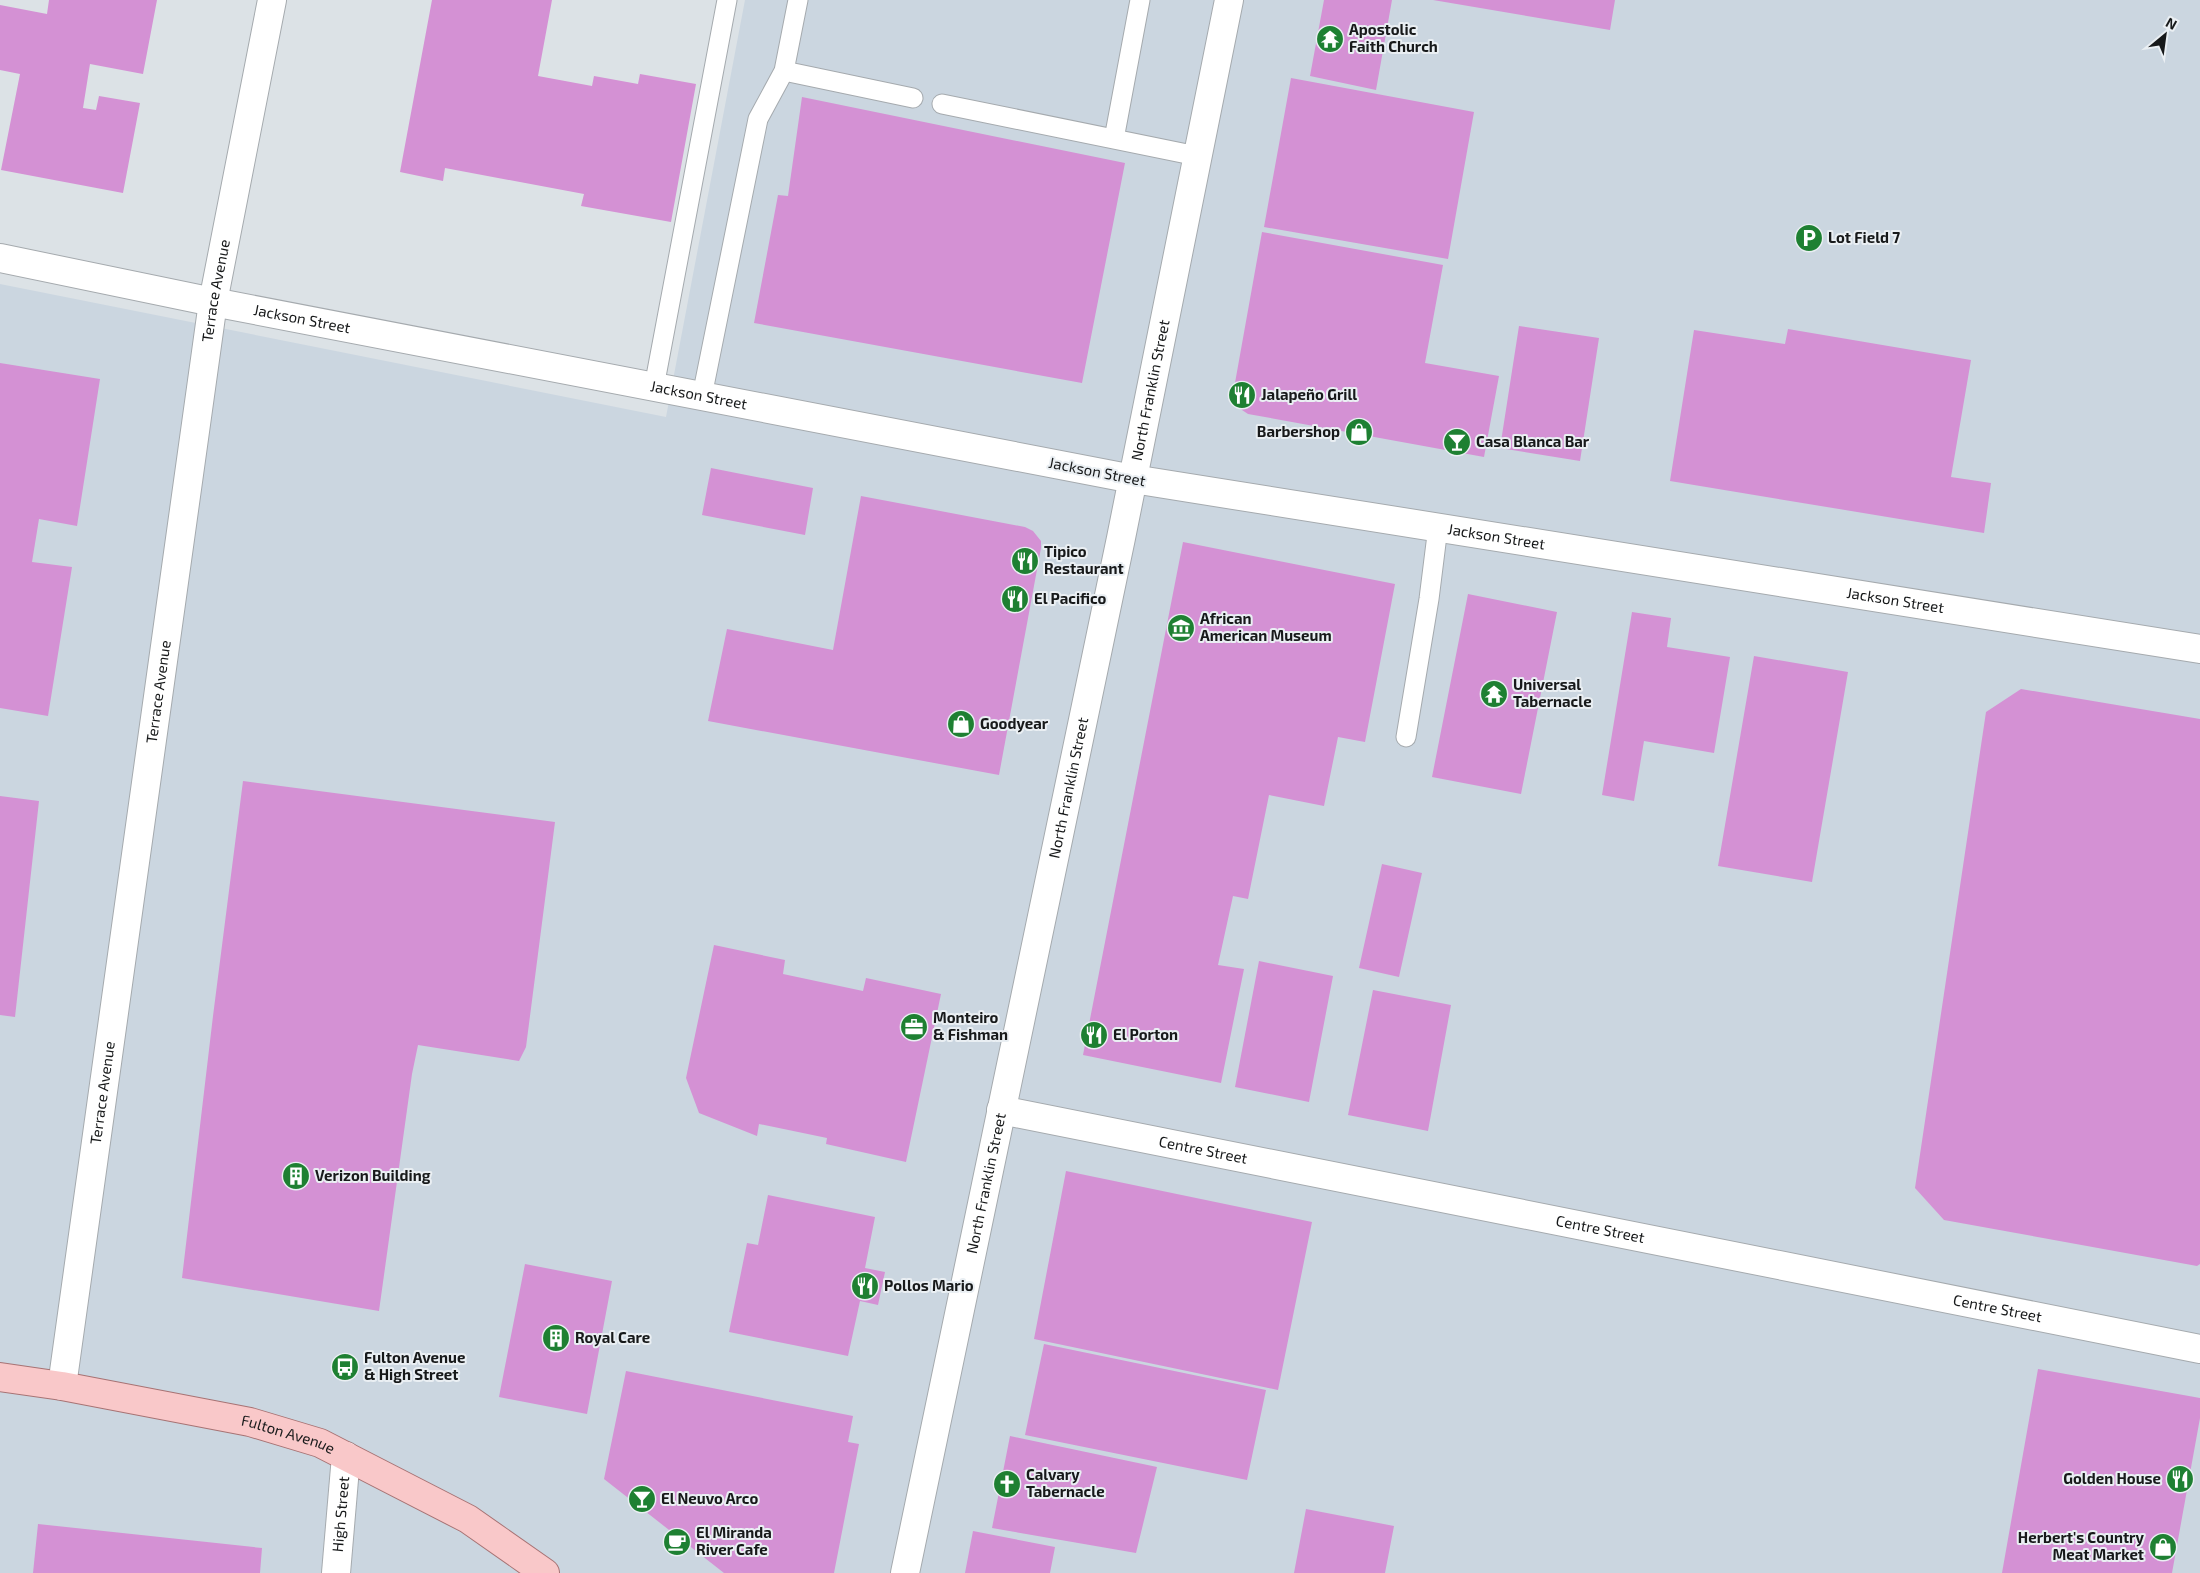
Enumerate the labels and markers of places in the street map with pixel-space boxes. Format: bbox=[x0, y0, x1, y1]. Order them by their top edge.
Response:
place label: Apostolic Faith Church bbox=[1349, 20, 1438, 55]
temple icon: Apostolic Faith Church bbox=[1315, 24, 1345, 54]
parking icon: Lot Field 7 bbox=[1794, 223, 1824, 253]
place label: Lot Field 7 bbox=[1828, 228, 1900, 246]
restaurant icon: Jalapeño Grill bbox=[1227, 380, 1257, 410]
place label: Jalapeño Grill bbox=[1261, 385, 1357, 403]
shop icon: Barbershop bbox=[1344, 417, 1374, 447]
place label: Barbershop bbox=[1257, 422, 1340, 440]
bar icon: Casa Blanca Bar bbox=[1442, 427, 1472, 457]
place label: Casa Blanca Bar bbox=[1476, 432, 1590, 450]
place label: Tipico Restaurant bbox=[1044, 542, 1124, 577]
restaurant icon: Tipico Restaurant bbox=[1010, 546, 1040, 576]
restaurant icon: El Pacifico bbox=[1000, 584, 1030, 614]
place label: El Pacifico bbox=[1034, 589, 1107, 607]
place label: African American Museum bbox=[1200, 609, 1332, 644]
museum icon: African American Museum bbox=[1166, 613, 1196, 643]
place label: Universal Tabernacle bbox=[1513, 675, 1592, 710]
temple icon: Universal Tabernacle bbox=[1479, 679, 1509, 709]
shop icon: Goodyear bbox=[946, 709, 976, 739]
place label: Goodyear bbox=[980, 714, 1049, 733]
place label: Monteiro & Fishman bbox=[933, 1008, 1008, 1043]
office icon: Monteiro & Fishman bbox=[899, 1012, 929, 1042]
restaurant icon: El Porton bbox=[1079, 1020, 1109, 1050]
place label: El Porton bbox=[1113, 1025, 1178, 1043]
building icon: Verizon Building bbox=[281, 1161, 311, 1191]
place label: Verizon Building bbox=[315, 1166, 431, 1184]
restaurant icon: Pollos Mario bbox=[850, 1271, 880, 1301]
place label: Pollos Mario bbox=[884, 1276, 974, 1294]
building icon: Royal Care bbox=[541, 1323, 571, 1353]
place label: Royal Care bbox=[575, 1328, 650, 1347]
place label: Fulton Avenue & High Street bbox=[364, 1348, 465, 1383]
bus stop icon: Fulton Avenue & High Street bbox=[330, 1352, 360, 1382]
restaurant icon: Golden House bbox=[2165, 1464, 2195, 1494]
place label: Calvary Tabernacle bbox=[1026, 1465, 1105, 1500]
church icon: Calvary Tabernacle bbox=[992, 1469, 1022, 1499]
place label: Golden House bbox=[2063, 1469, 2161, 1487]
bar icon: El Neuvo Arco bbox=[627, 1484, 657, 1514]
place label: El Neuvo Arco bbox=[661, 1489, 758, 1507]
place label: El Miranda River Cafe bbox=[696, 1523, 772, 1558]
cafe icon: El Miranda River Cafe bbox=[662, 1527, 692, 1557]
place label: Herbert's Country Meat Market bbox=[2018, 1528, 2145, 1563]
shop icon: Herbert's Country Meat Market bbox=[2148, 1532, 2178, 1562]

